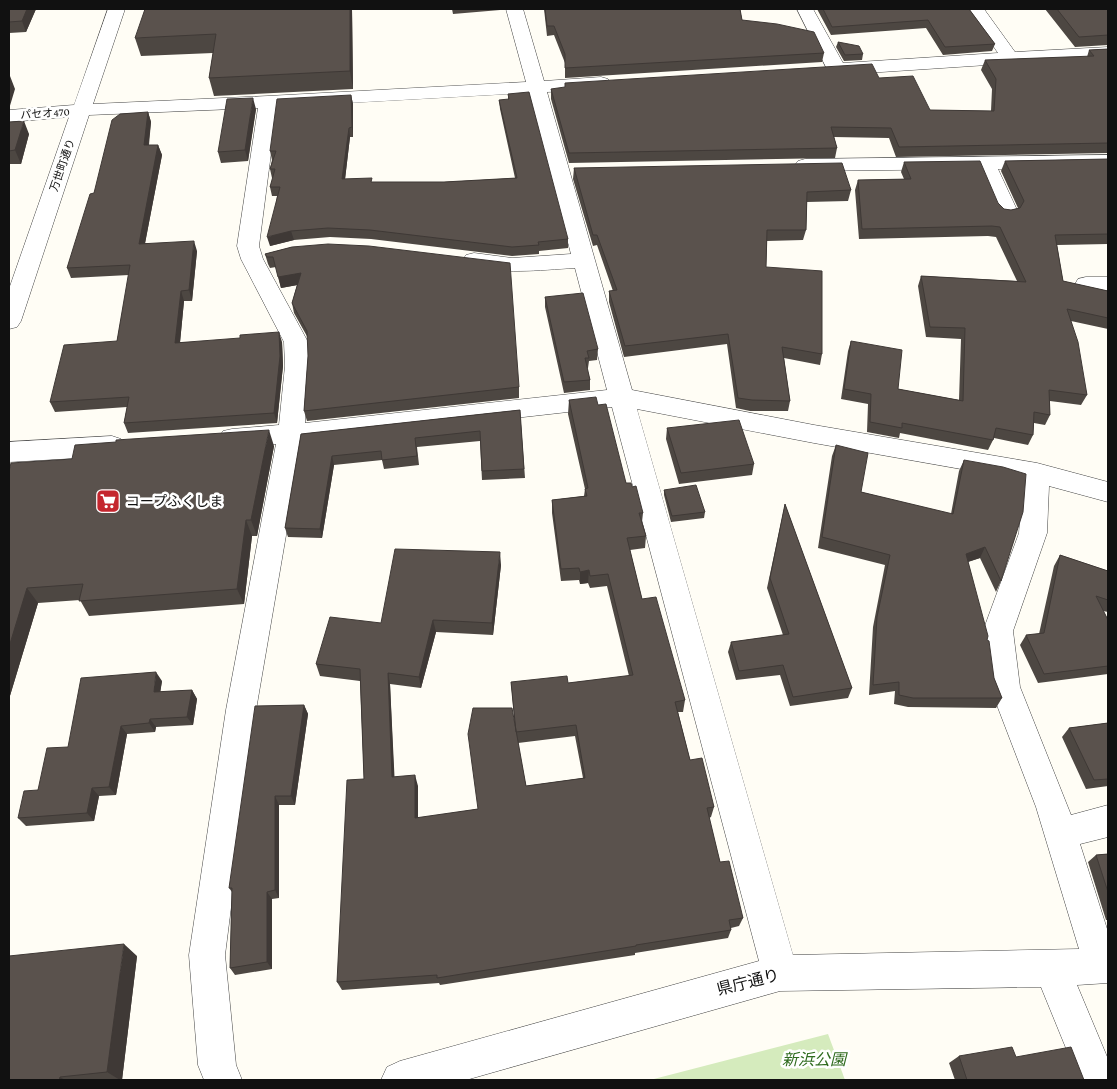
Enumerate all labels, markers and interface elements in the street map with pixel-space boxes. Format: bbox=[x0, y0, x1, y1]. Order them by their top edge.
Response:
street label: パセオ470 bbox=[20, 105, 70, 121]
street label: 万世町通り bbox=[47, 137, 77, 193]
supermarket icon: コープふくしま bbox=[95, 488, 121, 514]
place label: コープふくしま bbox=[126, 493, 223, 509]
street label: 県庁通り bbox=[715, 966, 781, 998]
park label: 新浜公園 bbox=[782, 1051, 848, 1068]

